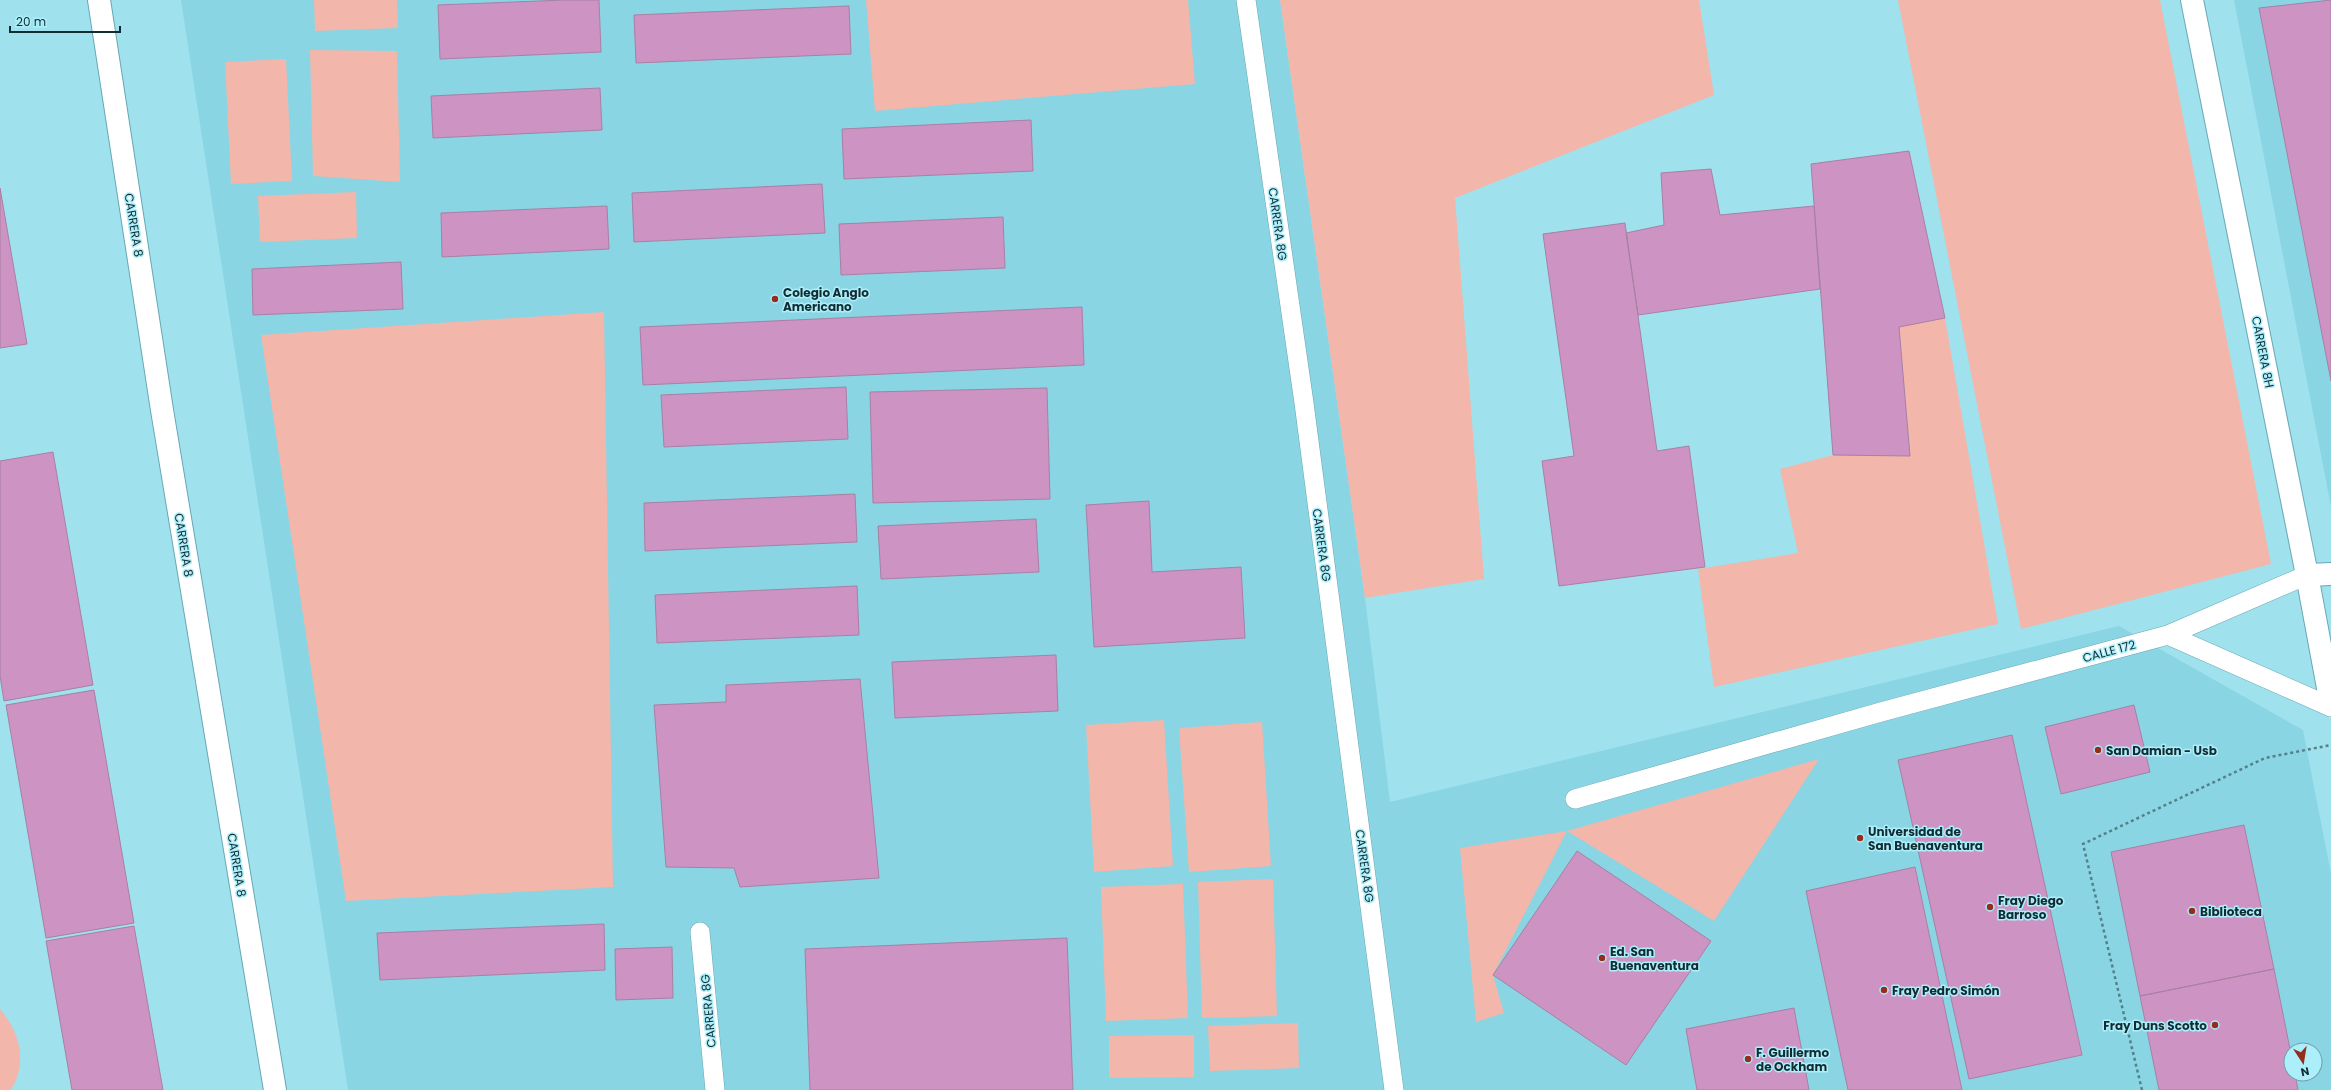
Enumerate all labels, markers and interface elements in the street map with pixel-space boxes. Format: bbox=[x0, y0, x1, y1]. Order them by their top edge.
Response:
scale bar bbox=[10, 8, 120, 34]
text: 20 m bbox=[16, 13, 46, 30]
street label: CARRERA 8G bbox=[1264, 186, 1292, 262]
street label: CARRERA 8 bbox=[121, 192, 147, 258]
place label: Colegio Anglo Americano bbox=[783, 284, 869, 315]
marker: Colegio Anglo Americano bbox=[770, 294, 780, 304]
street label: CARRERA 8H bbox=[2248, 315, 2278, 389]
street label: CARRERA 8G bbox=[1308, 507, 1336, 583]
street label: CARRERA 8 bbox=[171, 512, 197, 578]
street label: CALLE 172 bbox=[2081, 636, 2138, 666]
place label: San Damian - Usb bbox=[2106, 742, 2217, 759]
marker: San Damian - Usb bbox=[2093, 745, 2103, 755]
place label: Universidad de San Buenaventura bbox=[1868, 823, 1983, 854]
street label: CARRERA 8G bbox=[1351, 828, 1379, 904]
street label: CARRERA 8 bbox=[224, 832, 250, 898]
marker: Universidad de San Buenaventura bbox=[1855, 833, 1865, 843]
place label: Fray Diego Barroso bbox=[1998, 892, 2064, 923]
marker: Fray Diego Barroso bbox=[1985, 902, 1995, 912]
place label: Biblioteca bbox=[2200, 903, 2262, 920]
marker: Biblioteca bbox=[2187, 906, 2197, 916]
place label: Ed. San Buenaventura bbox=[1610, 943, 1699, 974]
marker: Ed. San Buenaventura bbox=[1597, 953, 1607, 963]
street label: CARRERA 8G bbox=[696, 974, 720, 1048]
place label: Fray Pedro Simón bbox=[1892, 982, 2000, 999]
marker: Fray Pedro Simón bbox=[1879, 985, 1889, 995]
place label: Fray Duns Scotto bbox=[2103, 1017, 2207, 1034]
marker: Fray Duns Scotto bbox=[2210, 1020, 2220, 1030]
north arrow bbox=[2283, 1042, 2323, 1082]
place label: F. Guillermo de Ockham bbox=[1756, 1044, 1830, 1075]
marker: F. Guillermo de Ockham bbox=[1743, 1054, 1753, 1064]
text: N bbox=[2299, 1063, 2311, 1080]

